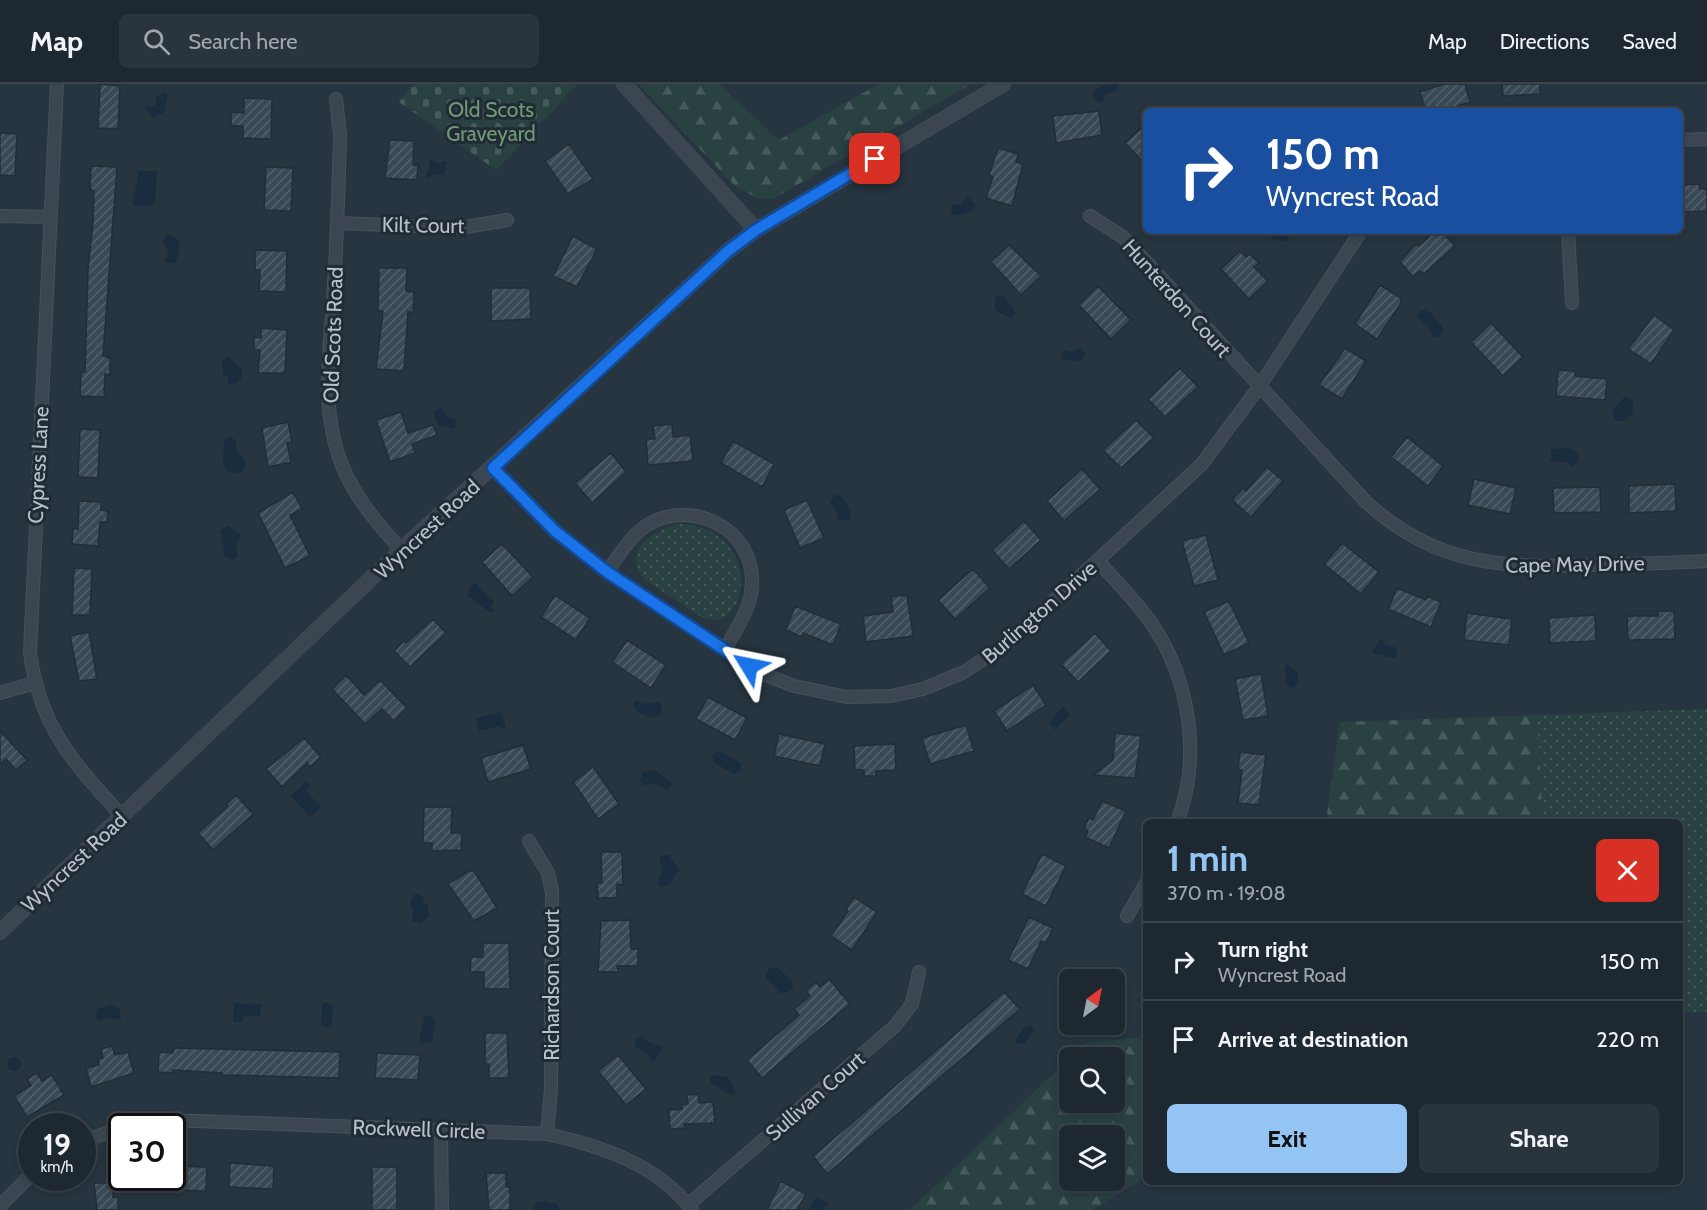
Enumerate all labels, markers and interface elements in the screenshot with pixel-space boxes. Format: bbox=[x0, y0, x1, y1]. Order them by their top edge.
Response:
search box bbox=[119, 14, 539, 68]
text: Map bbox=[30, 24, 83, 58]
icon: search bbox=[140, 25, 173, 58]
text: Search here bbox=[188, 28, 297, 55]
text: Map bbox=[1428, 29, 1467, 54]
text: Directions bbox=[1500, 29, 1589, 54]
text: Saved bbox=[1622, 29, 1677, 54]
park label: Old Scots Graveyard bbox=[446, 97, 536, 146]
text: 150 m bbox=[1266, 128, 1380, 180]
icon: right bbox=[1167, 132, 1245, 210]
pin bbox=[849, 133, 900, 184]
icon: arrive bbox=[858, 142, 891, 175]
text: Wyncrest Road bbox=[1266, 180, 1439, 213]
street label: Kilt Court bbox=[382, 212, 464, 238]
street label: Hunterdon Court bbox=[1118, 234, 1236, 362]
street label: Old Scots Road bbox=[318, 266, 348, 404]
street label: Cypress Lane bbox=[22, 405, 54, 524]
street label: Wyncrest Road bbox=[369, 474, 485, 584]
street label: Cape May Drive bbox=[1505, 550, 1645, 578]
street label: Burlington Drive bbox=[977, 555, 1102, 669]
position arrow bbox=[717, 634, 781, 698]
street label: Wyncrest Road bbox=[16, 807, 132, 917]
text: 1 min bbox=[1167, 836, 1248, 880]
button: close bbox=[1596, 839, 1659, 902]
text: 370 m · 19:08 bbox=[1167, 881, 1286, 905]
street label: Richardson Court bbox=[539, 909, 564, 1061]
text: Turn right bbox=[1218, 936, 1308, 963]
icon: right bbox=[1167, 945, 1200, 978]
text: 150 m bbox=[1600, 948, 1659, 975]
text: Wyncrest Road bbox=[1218, 963, 1346, 987]
north arrow bbox=[1059, 969, 1125, 1035]
map controls bbox=[1059, 969, 1125, 1191]
icon: arrive bbox=[1167, 1023, 1200, 1056]
text: Arrive at destination bbox=[1218, 1026, 1408, 1053]
text: 220 m bbox=[1596, 1026, 1659, 1053]
street label: Sullivan Court bbox=[760, 1046, 870, 1146]
button: search bbox=[1059, 1047, 1125, 1113]
button: Exit bbox=[1167, 1104, 1407, 1173]
button: Share bbox=[1419, 1104, 1659, 1173]
speed limit sign: 30 bbox=[108, 1113, 186, 1191]
street label: Rockwell Circle bbox=[352, 1114, 486, 1144]
button: layers bbox=[1059, 1125, 1125, 1191]
text: 19 bbox=[43, 1126, 71, 1163]
text: km/h bbox=[41, 1158, 73, 1176]

